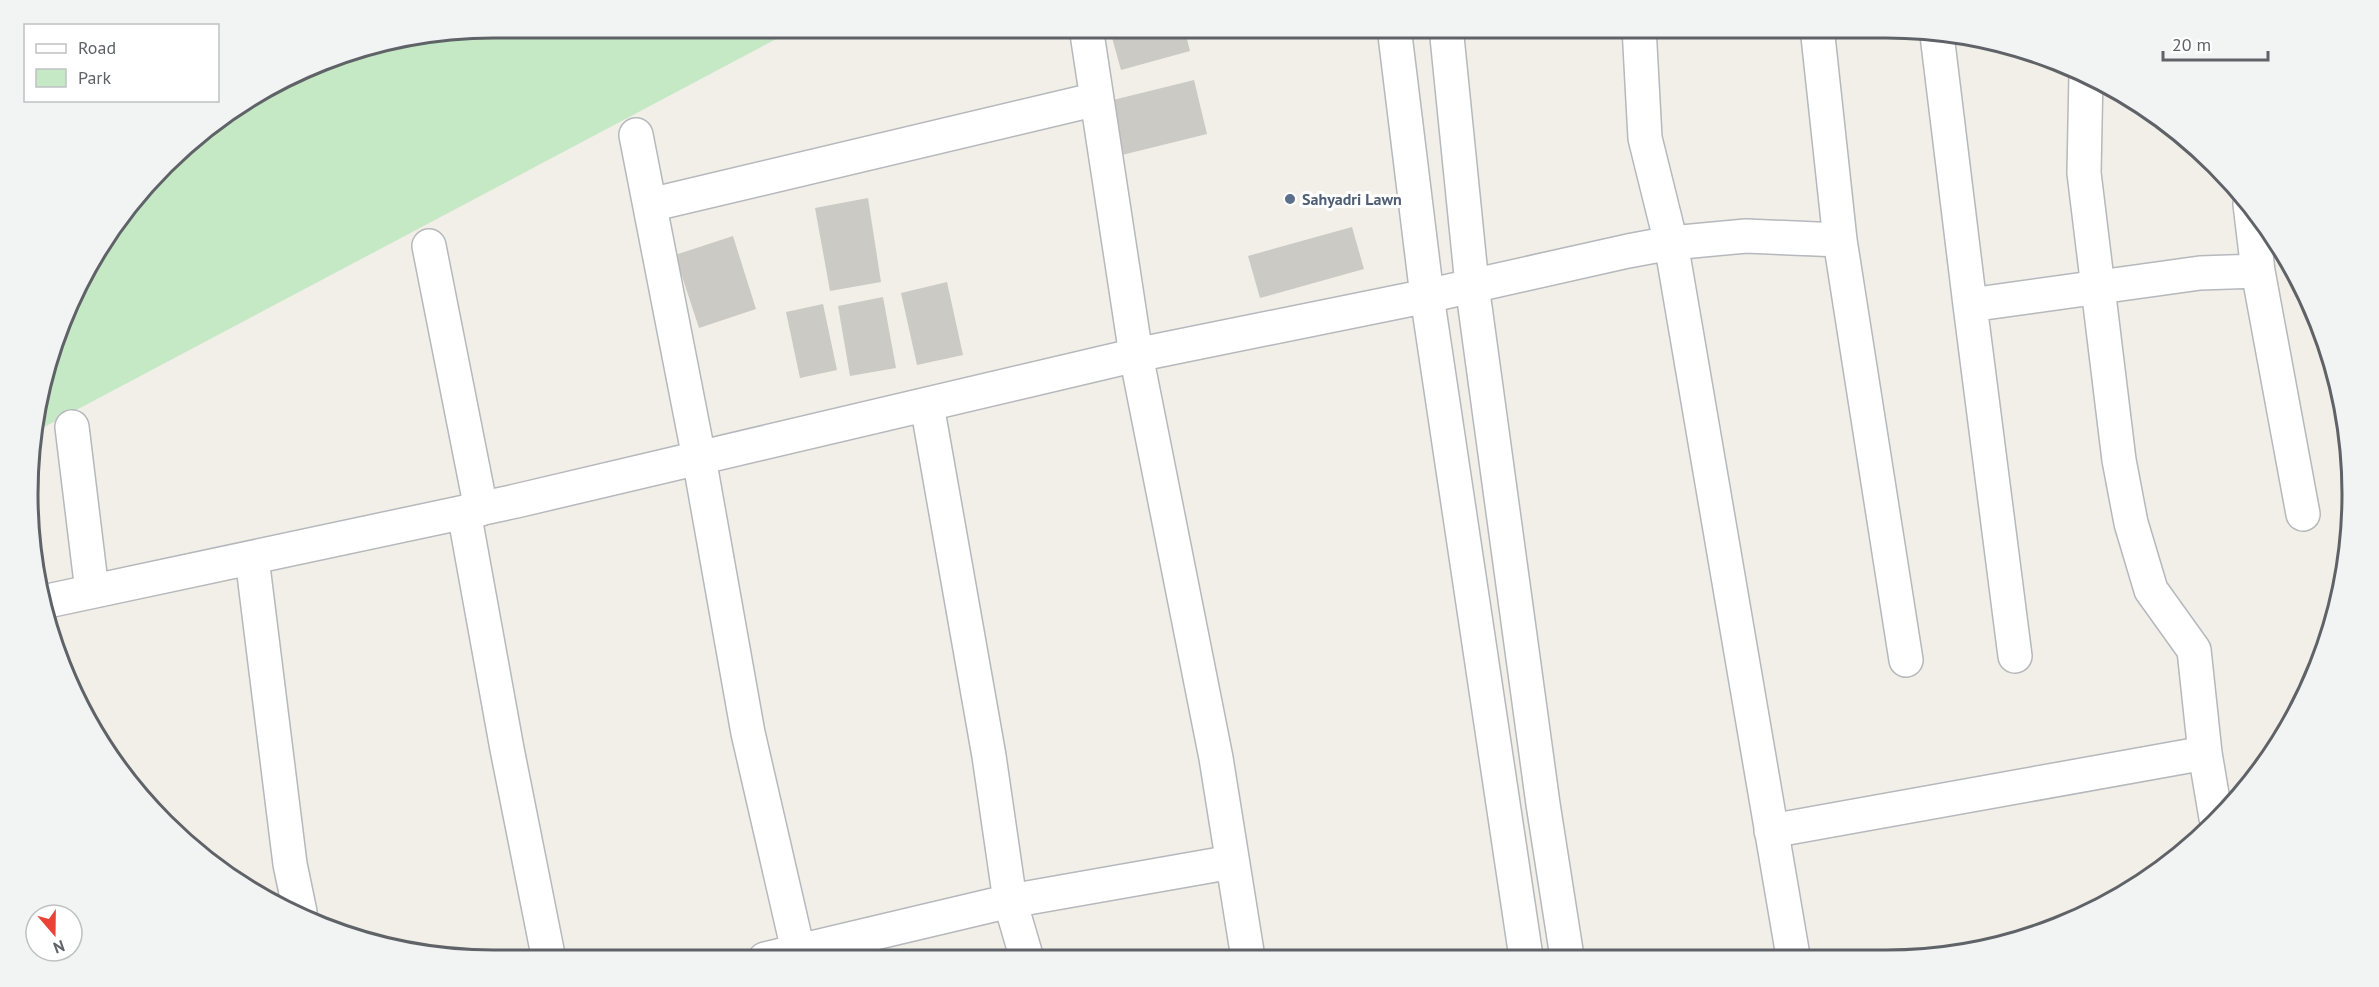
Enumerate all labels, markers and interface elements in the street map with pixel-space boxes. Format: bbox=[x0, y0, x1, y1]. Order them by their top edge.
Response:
legend bbox=[24, 24, 219, 102]
scale bar bbox=[2163, 24, 2268, 62]
text: 20 m bbox=[2172, 33, 2211, 56]
text: Road bbox=[78, 36, 116, 59]
text: Park bbox=[78, 66, 111, 89]
place label: Sahyadri Lawn bbox=[1302, 189, 1402, 209]
marker: Sahyadri Lawn bbox=[1283, 192, 1297, 206]
north arrow bbox=[24, 903, 84, 963]
text: N bbox=[51, 936, 67, 958]

